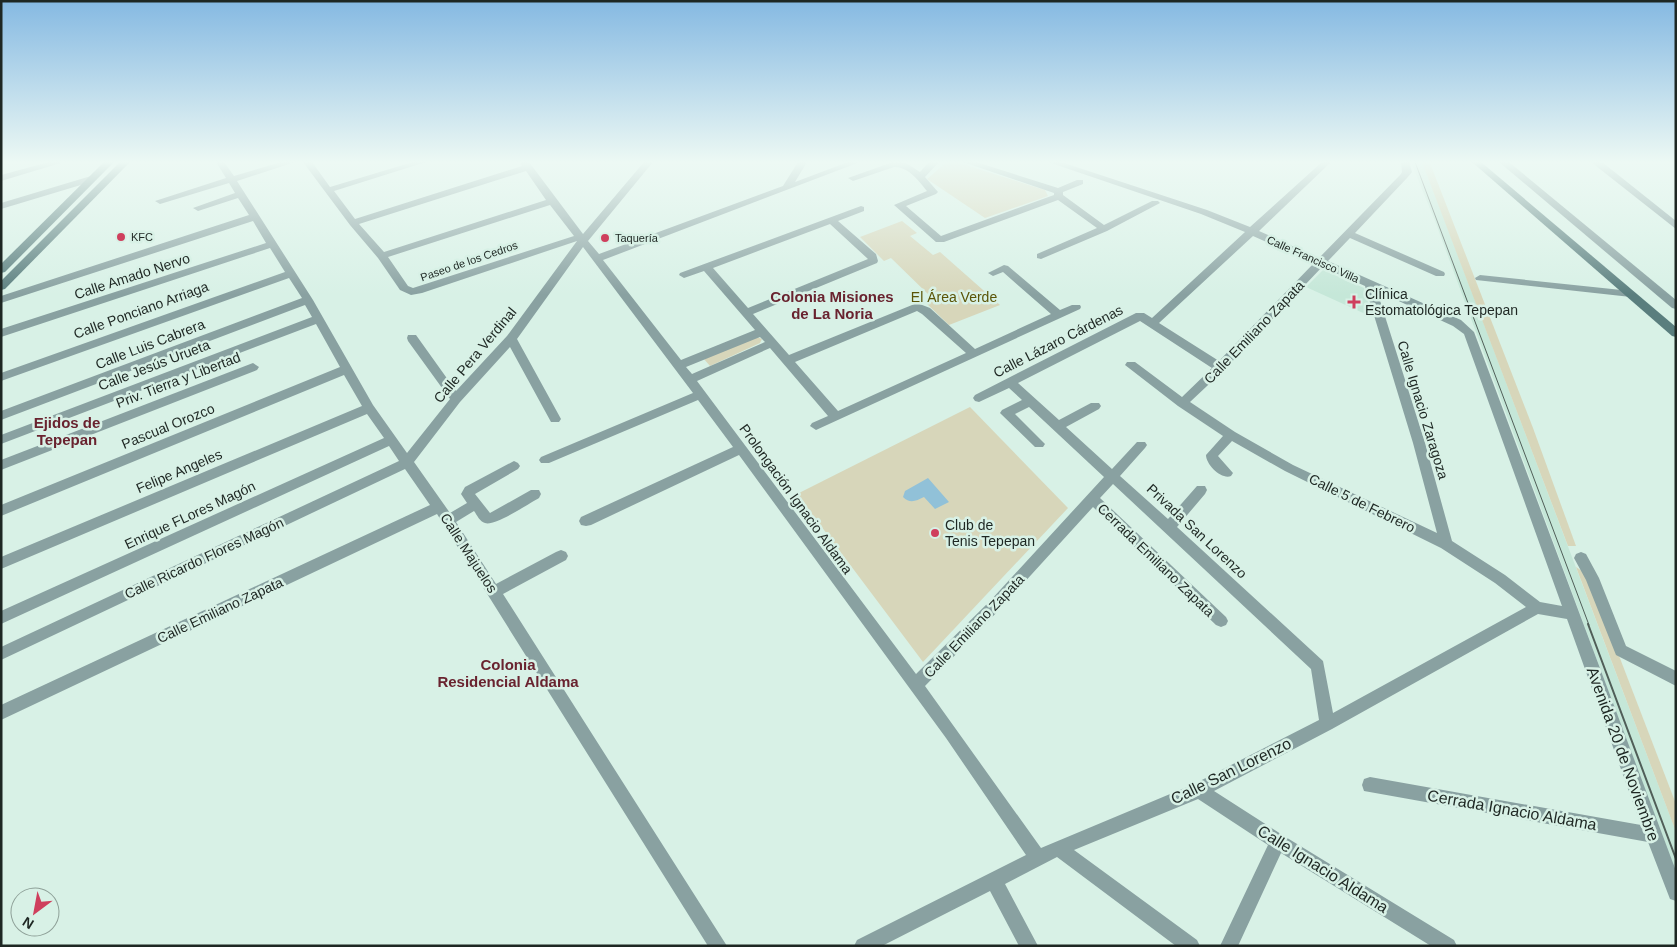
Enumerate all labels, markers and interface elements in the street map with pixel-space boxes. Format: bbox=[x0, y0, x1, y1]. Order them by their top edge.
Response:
marker: KFC bbox=[115, 231, 127, 243]
place label: KFC bbox=[131, 231, 153, 243]
marker: Taquería bbox=[599, 232, 611, 244]
place label: Taquería bbox=[615, 232, 659, 244]
street label: Calle Francisco Villa bbox=[1265, 233, 1362, 285]
street label: Paseo de los Cedros bbox=[419, 239, 520, 283]
street label: Calle Amado Nervo bbox=[72, 250, 192, 302]
street label: Calle Emiliano Zapata bbox=[1201, 277, 1307, 387]
street label: Calle Ponciano Arriaga bbox=[71, 278, 211, 342]
place label: Clínica Estomatológica Tepepan bbox=[1365, 286, 1518, 318]
district label: Colonia Misiones de La Noria bbox=[770, 288, 894, 322]
park label: El Área Verde bbox=[911, 289, 997, 305]
marker: Clínica Estomatológica Tepepan bbox=[1347, 295, 1361, 309]
street label: Calle Lázaro Cárdenas bbox=[991, 301, 1125, 381]
street label: Calle Pera Verdinal bbox=[430, 304, 520, 406]
street label: Calle Luis Cabrera bbox=[93, 316, 207, 372]
street label: Calle Jesús Urueta bbox=[96, 336, 212, 394]
street label: Calle Ignacio Zaragoza bbox=[1394, 339, 1452, 481]
street label: Priv. Tierra y Libertad bbox=[114, 349, 242, 411]
street label: Pascual Orozco bbox=[119, 400, 217, 452]
district label: Ejidos de Tepepan bbox=[34, 414, 100, 448]
street label: Prolongación Ignacio Aldama bbox=[736, 421, 856, 577]
street label: Felipe Angeles bbox=[134, 446, 224, 496]
street label: Calle 5 de Febrero bbox=[1306, 470, 1418, 536]
street label: Enrique FLores Magón bbox=[122, 478, 258, 552]
street label: Privada San Lorenzo bbox=[1144, 481, 1250, 582]
street label: Cerrada Emiliano Zapata bbox=[1094, 500, 1218, 620]
street label: Calle Majuelos bbox=[437, 510, 501, 596]
street label: Calle Ricardo Flores Magón bbox=[122, 514, 286, 602]
place label: Club de Tenis Tepepan bbox=[945, 517, 1035, 549]
marker: Club de Tenis Tepepan bbox=[929, 527, 941, 539]
street label: Calle Emiliano Zapata bbox=[921, 571, 1027, 681]
street label: Calle Emiliano Zapata bbox=[155, 574, 286, 646]
district label: Colonia Residencial Aldama bbox=[437, 656, 579, 690]
street label: Avenida 20 de Noviembre bbox=[1584, 665, 1662, 843]
street label: Calle San Lorenzo bbox=[1168, 734, 1294, 807]
street label: Cerrada Ignacio Aldama bbox=[1426, 787, 1598, 833]
street label: Calle Ignacio Aldama bbox=[1255, 822, 1391, 916]
north arrow bbox=[10, 887, 60, 937]
text: N bbox=[20, 914, 37, 932]

